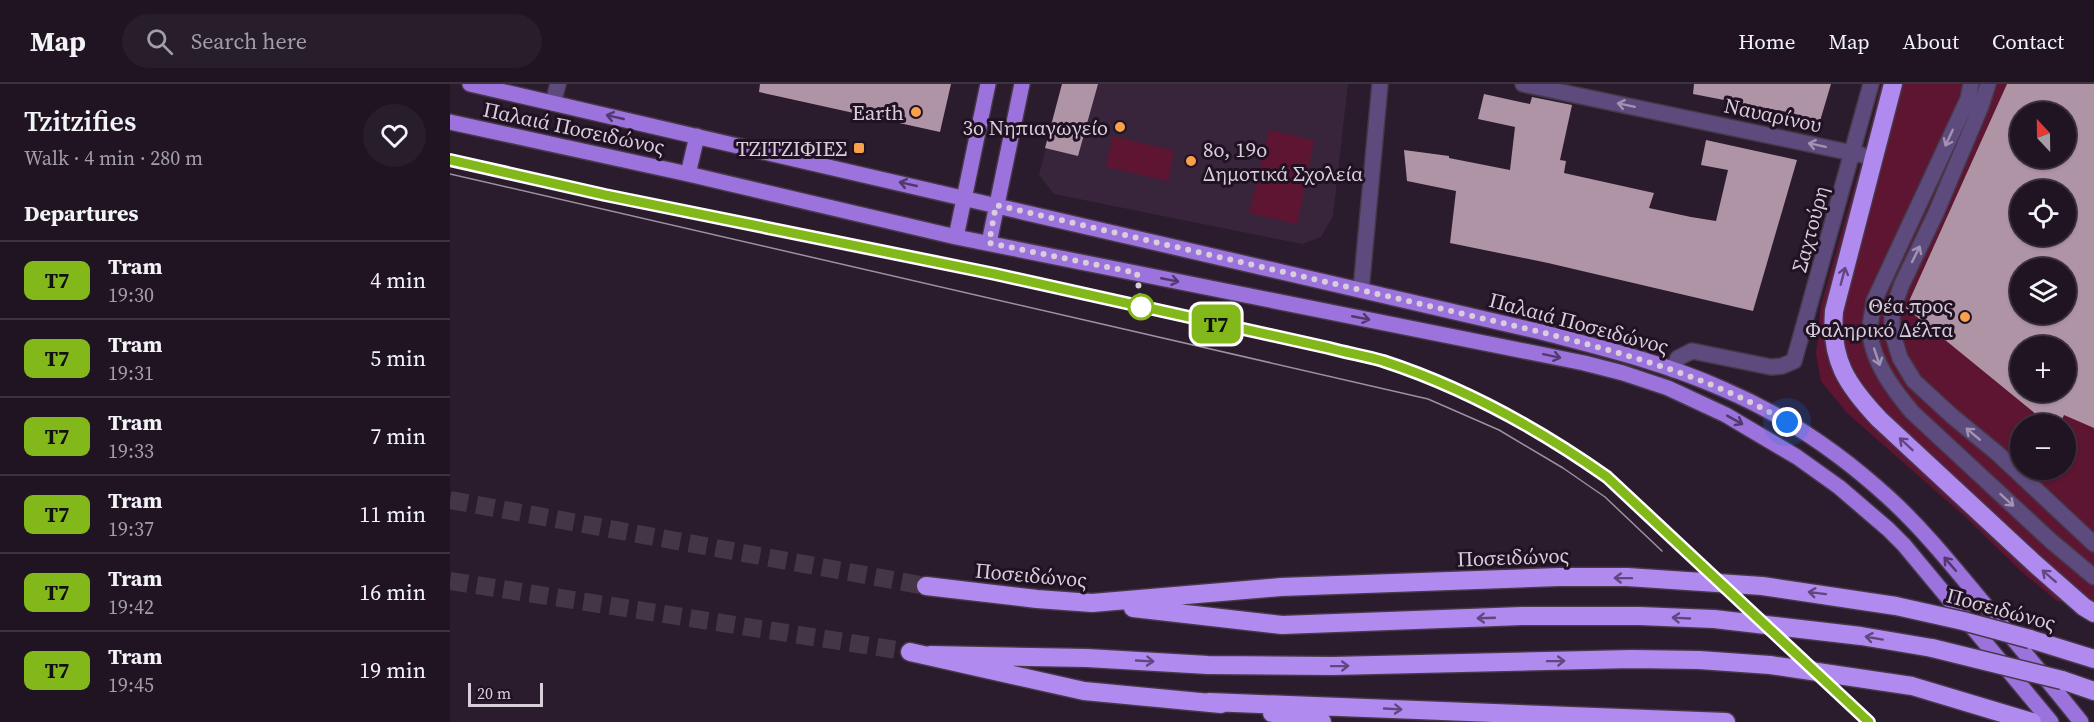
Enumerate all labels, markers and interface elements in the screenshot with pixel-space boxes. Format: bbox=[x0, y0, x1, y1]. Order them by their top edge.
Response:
search box bbox=[122, 14, 542, 68]
text: Map bbox=[30, 22, 86, 60]
icon: search bbox=[143, 25, 176, 58]
text: Search here bbox=[191, 26, 307, 56]
text: Home bbox=[1738, 27, 1796, 56]
text: Map bbox=[1829, 27, 1870, 56]
text: About bbox=[1903, 27, 1959, 56]
text: Contact bbox=[1992, 27, 2064, 56]
street label: Ναυαρίνου bbox=[1722, 91, 1824, 139]
street label: Παλαιά Ποσειδώνος bbox=[481, 95, 667, 161]
place label: Earth bbox=[852, 98, 904, 127]
one-way arrow bbox=[1617, 99, 1636, 111]
text: Tzitzifies bbox=[24, 102, 136, 140]
north arrow bbox=[2010, 102, 2076, 168]
map controls bbox=[2010, 102, 2076, 480]
button: heart bbox=[363, 104, 426, 167]
marker: Earth bbox=[909, 105, 923, 119]
one-way arrow bbox=[606, 111, 625, 123]
place label: 3ο Νηπιαγωγείο bbox=[962, 113, 1108, 142]
marker: 3ο Νηπιαγωγείο bbox=[1113, 120, 1127, 134]
one-way arrow bbox=[1942, 128, 1954, 146]
place label: ΤΖΙΤΖΙΦΙΕΣ bbox=[736, 134, 847, 163]
place label: 8ο, 19ο Δημοτικά Σχολεία bbox=[1203, 135, 1363, 188]
one-way arrow bbox=[1807, 139, 1826, 151]
marker: ΤΖΙΤΖΙΦΙΕΣ bbox=[852, 141, 866, 155]
text: Walk · 4 min · 280 m bbox=[24, 144, 203, 172]
marker: 8ο, 19ο Δημοτικά Σχολεία bbox=[1184, 154, 1198, 168]
one-way arrow bbox=[898, 178, 918, 189]
button: locate bbox=[2010, 180, 2076, 246]
street label: Σαχτούρη bbox=[1785, 183, 1835, 275]
text: Departures bbox=[24, 198, 138, 228]
one-way arrow bbox=[1911, 246, 1923, 264]
text: Tram bbox=[108, 251, 162, 281]
button: layers bbox=[2010, 258, 2076, 324]
text: 4 min bbox=[370, 265, 426, 295]
text: Τ7 bbox=[45, 266, 69, 295]
one-way arrow bbox=[1838, 267, 1849, 286]
one-way arrow bbox=[1159, 275, 1179, 286]
text: 19:30 bbox=[108, 281, 154, 309]
street label: Παλαιά Ποσειδώνος bbox=[1486, 285, 1672, 361]
place label: Θέα προς Φαληρικό Δέλτα bbox=[1805, 291, 1953, 344]
unlabelled marker bbox=[1128, 294, 1154, 320]
line badge: Τ7 bbox=[1189, 304, 1243, 344]
text: Τ7 bbox=[1204, 310, 1228, 339]
marker: Θέα προς Φαληρικό Δέλτα bbox=[1958, 310, 1972, 324]
one-way arrow bbox=[1351, 313, 1370, 324]
text: Tram bbox=[108, 329, 162, 359]
button: + bbox=[2010, 336, 2076, 402]
text: 5 min bbox=[370, 343, 426, 373]
text: Τ7 bbox=[45, 344, 69, 373]
one-way arrow bbox=[1872, 347, 1883, 366]
one-way arrow bbox=[1542, 351, 1561, 362]
text: 19:31 bbox=[108, 359, 154, 387]
text: Tram bbox=[108, 407, 162, 437]
your location bbox=[1772, 407, 1802, 437]
one-way arrow bbox=[1726, 414, 1743, 426]
button: − bbox=[2010, 414, 2076, 480]
text: 7 min bbox=[370, 421, 426, 451]
text: Τ7 bbox=[45, 422, 69, 451]
one-way arrow bbox=[1966, 427, 1981, 441]
one-way arrow bbox=[1899, 436, 1914, 451]
text: 19:33 bbox=[108, 437, 154, 465]
text: Tram bbox=[108, 485, 162, 515]
one-way arrow bbox=[1999, 493, 2014, 507]
text: 11 min bbox=[359, 499, 426, 529]
text: Τ7 bbox=[45, 500, 69, 529]
text: 19:37 bbox=[108, 515, 154, 543]
street label: Ποσειδώνος bbox=[1457, 541, 1569, 573]
street label: Ποσειδώνος bbox=[974, 556, 1088, 594]
one-way arrow bbox=[1944, 556, 1957, 572]
text: Tram bbox=[108, 563, 162, 593]
one-way arrow bbox=[2041, 570, 2057, 583]
one-way arrow bbox=[1614, 572, 1634, 583]
text: 16 min bbox=[359, 577, 426, 607]
text: Τ7 bbox=[45, 578, 69, 607]
street label: Ποσειδώνος bbox=[1943, 580, 2059, 638]
one-way arrow bbox=[1808, 587, 1828, 598]
text: 19:42 bbox=[108, 593, 154, 621]
one-way arrow bbox=[1476, 612, 1496, 623]
one-way arrow bbox=[1671, 612, 1691, 623]
one-way arrow bbox=[1865, 632, 1885, 643]
text: Tram bbox=[108, 641, 162, 671]
text: 19 min bbox=[359, 655, 426, 685]
one-way arrow bbox=[1545, 655, 1565, 667]
text: Τ7 bbox=[45, 656, 69, 685]
one-way arrow bbox=[1134, 656, 1154, 667]
one-way arrow bbox=[1329, 660, 1349, 672]
text: 19:45 bbox=[108, 671, 154, 699]
scale bar bbox=[468, 680, 543, 708]
text: 20 m bbox=[477, 682, 511, 704]
one-way arrow bbox=[1382, 703, 1402, 714]

